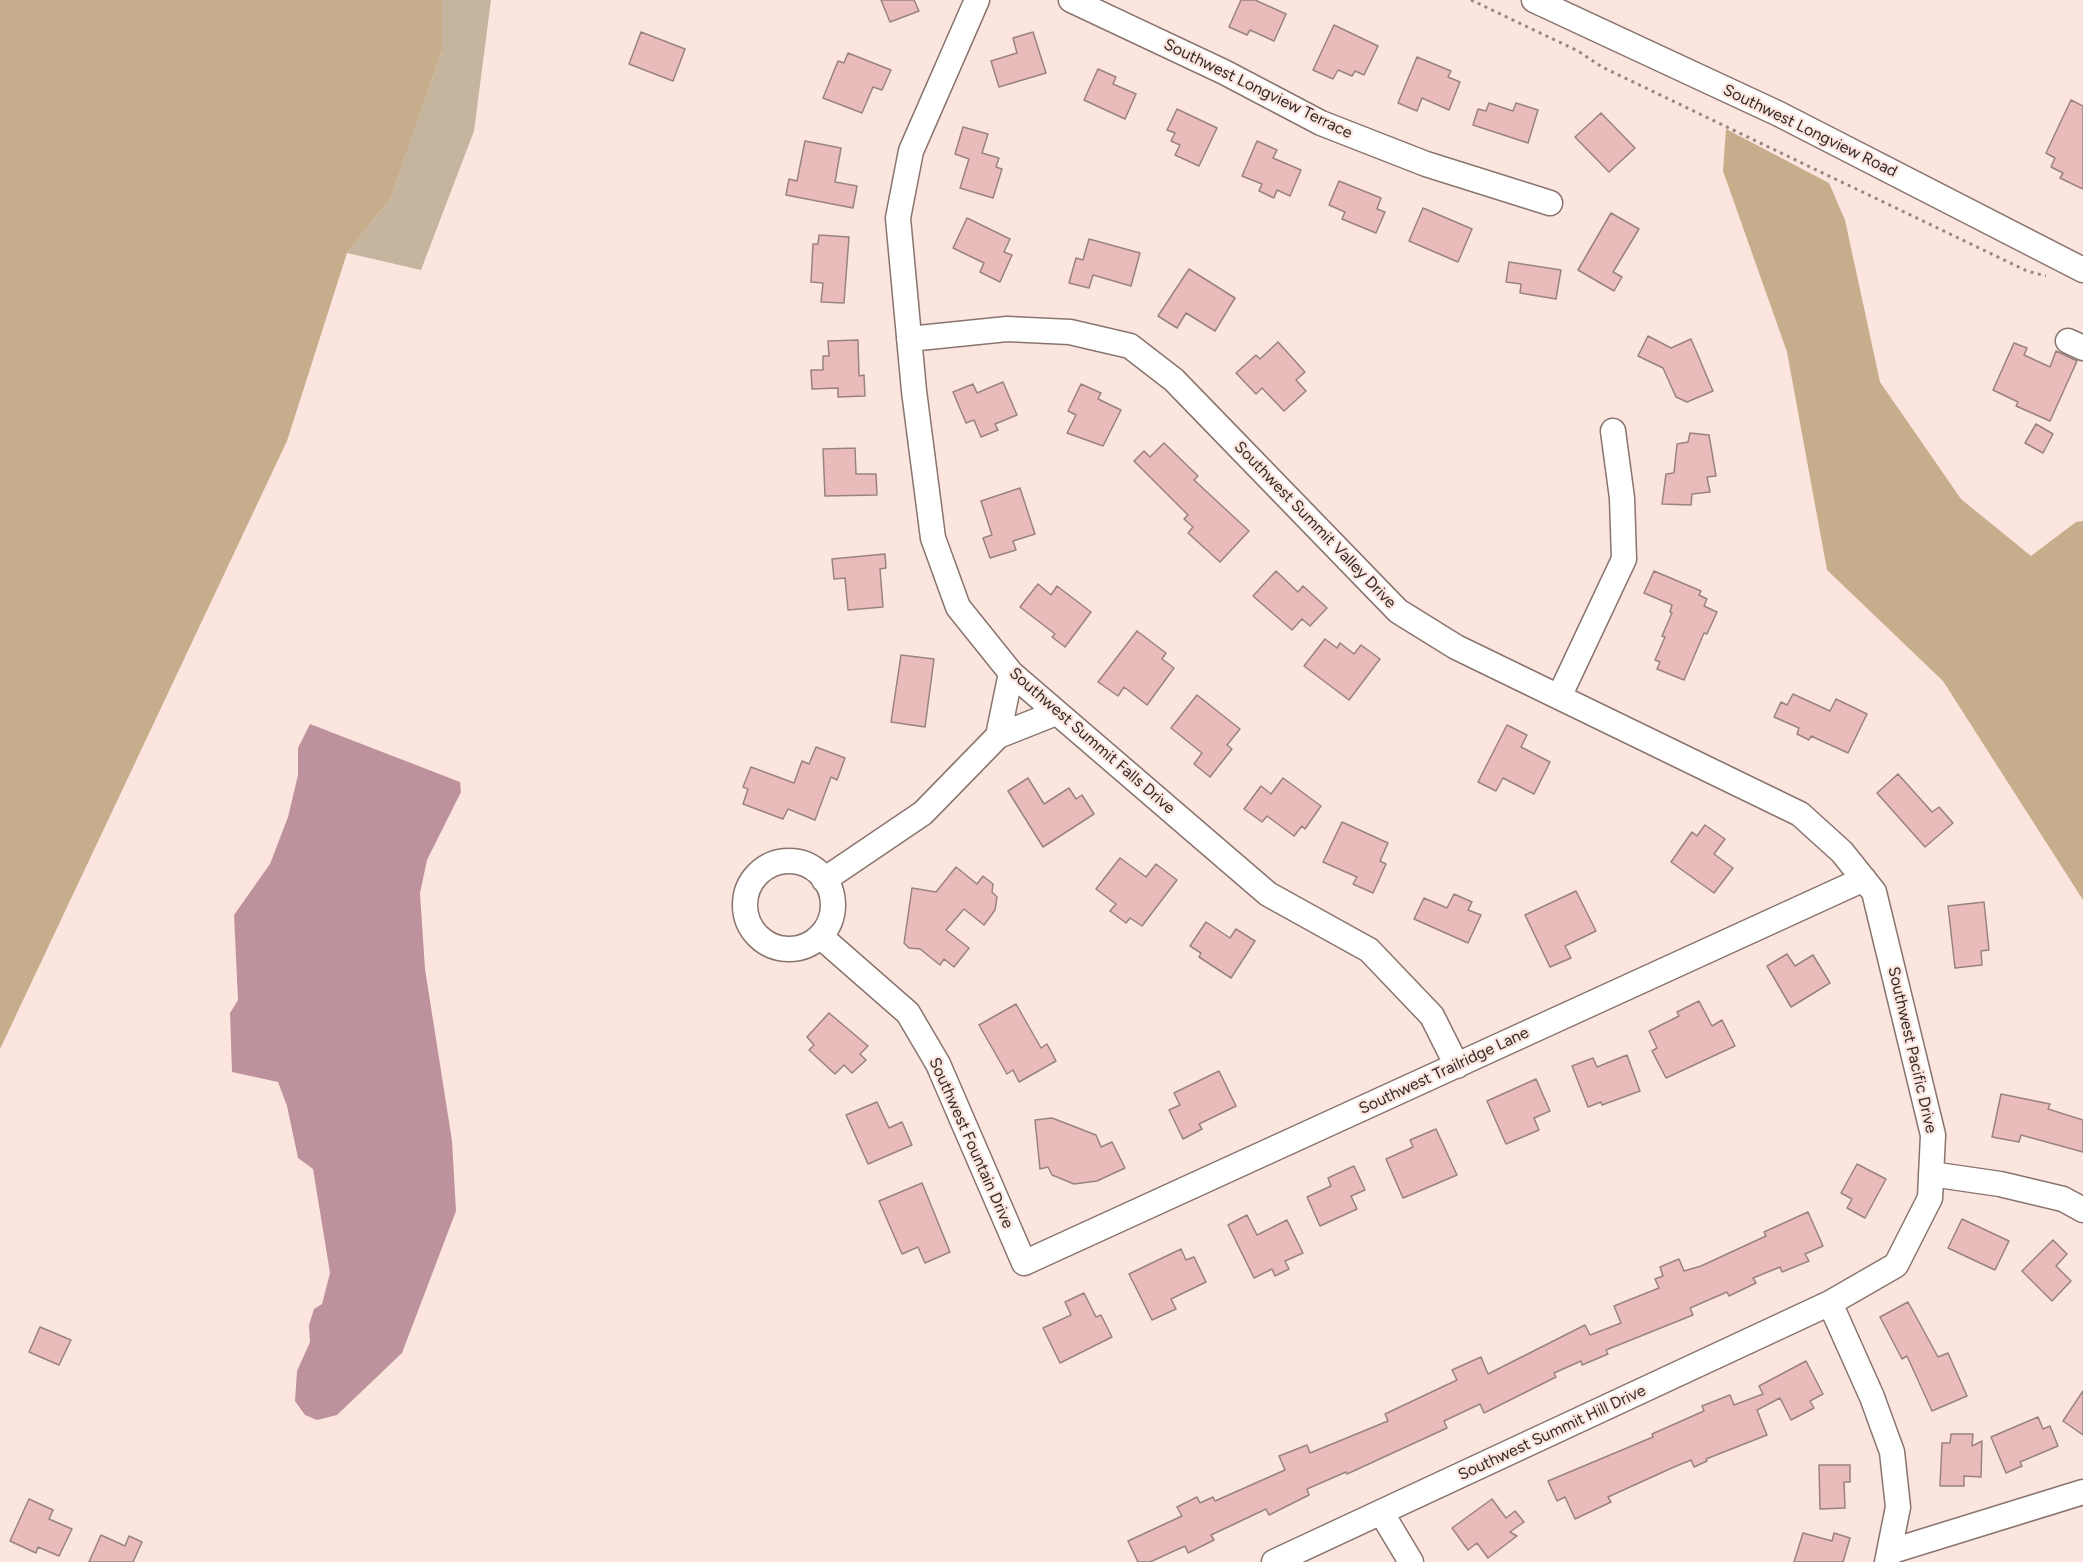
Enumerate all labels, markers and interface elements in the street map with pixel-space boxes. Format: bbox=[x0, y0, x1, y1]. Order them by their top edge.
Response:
street label: Southwest Longview Terrace bbox=[1161, 35, 1355, 143]
street label: Southwest Longview Road bbox=[1720, 80, 1900, 182]
street label: Southwest Summit Valley Drive bbox=[1230, 438, 1400, 612]
street label: Southwest Summit Falls Drive bbox=[1005, 664, 1179, 818]
street label: Southwest Pacific Drive bbox=[1883, 965, 1941, 1135]
street label: Southwest Trailridge Lane bbox=[1356, 1023, 1532, 1119]
street label: Southwest Fountain Drive bbox=[925, 1055, 1017, 1231]
street label: Southwest Summit Hill Drive bbox=[1455, 1381, 1649, 1485]

